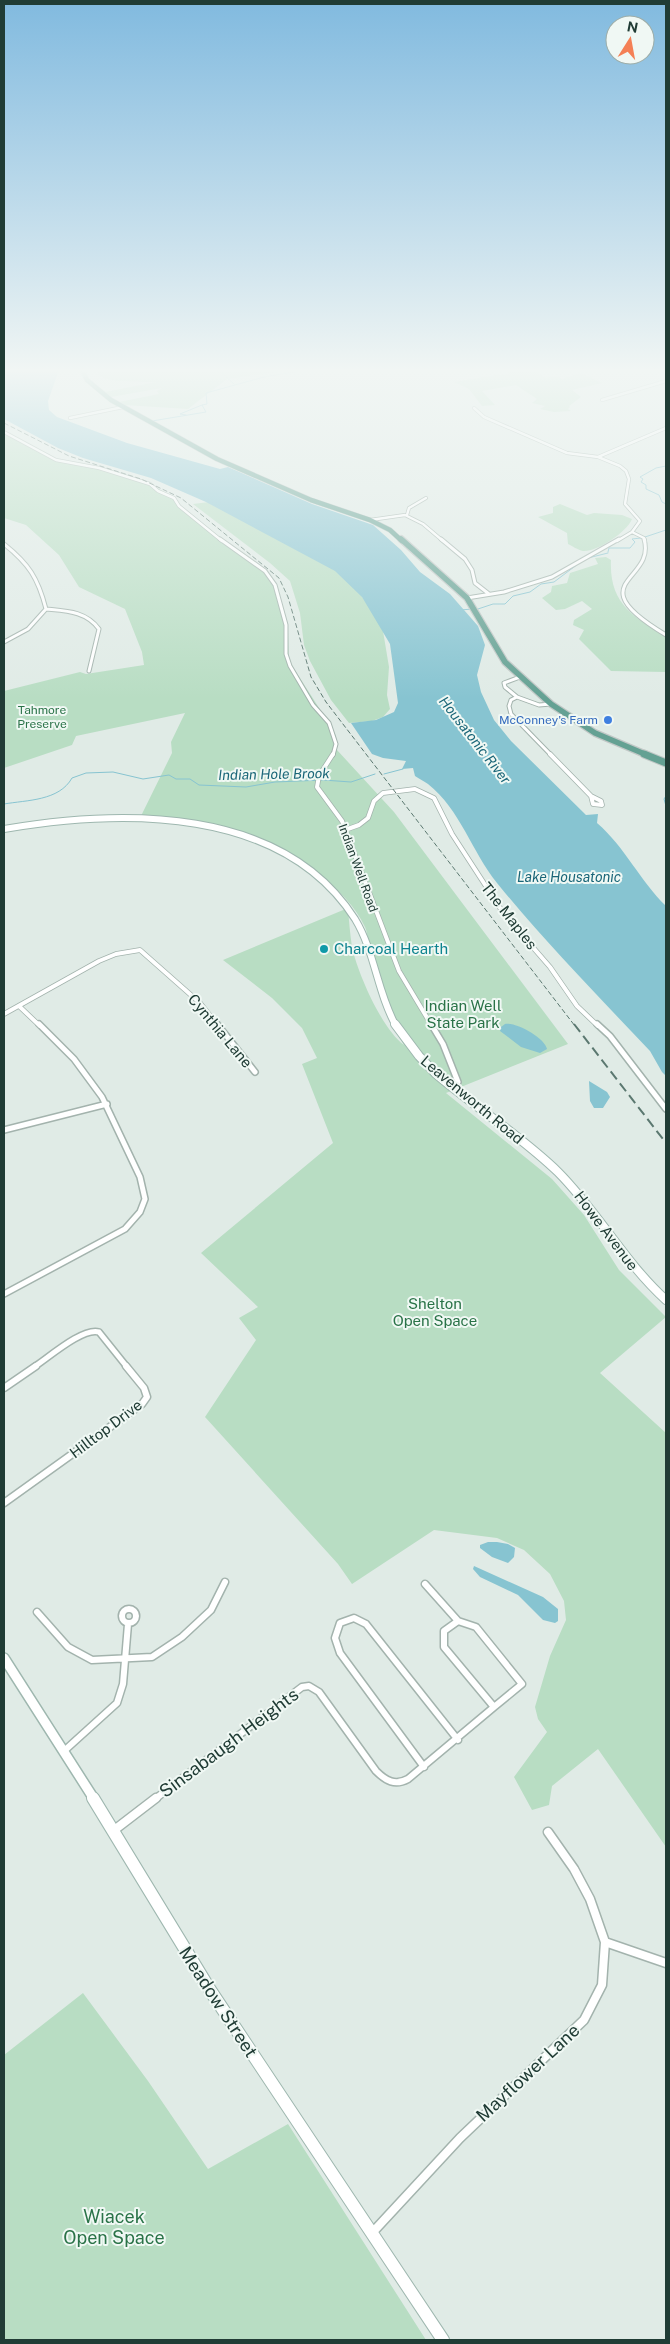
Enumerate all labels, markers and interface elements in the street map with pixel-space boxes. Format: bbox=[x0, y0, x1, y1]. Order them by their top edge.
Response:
north arrow bbox=[605, 15, 655, 65]
text: N bbox=[626, 18, 639, 36]
water label: Housatonic River bbox=[436, 693, 514, 787]
park label: Tahmore Preserve bbox=[17, 703, 67, 731]
place label: McConney's Farm bbox=[499, 713, 598, 727]
marker: McConney's Farm bbox=[602, 714, 614, 726]
water label: Indian Hole Brook bbox=[218, 765, 330, 783]
street label: Indian Well Road bbox=[336, 822, 380, 914]
water label: Lake Housatonic bbox=[517, 869, 621, 885]
street label: The Maples bbox=[478, 879, 541, 953]
place label: Charcoal Hearth bbox=[334, 940, 448, 957]
marker: Charcoal Hearth bbox=[318, 943, 330, 955]
street label: Cynthia Lane bbox=[185, 990, 256, 1071]
park label: Indian Well State Park bbox=[425, 997, 501, 1031]
street label: Leavenworth Road bbox=[418, 1052, 527, 1147]
street label: Howe Avenue bbox=[571, 1188, 642, 1274]
park label: Shelton Open Space bbox=[393, 1295, 477, 1329]
street label: Hilltop Drive bbox=[66, 1396, 145, 1461]
street label: Sinsabaugh Heights bbox=[155, 1684, 302, 1802]
street label: Meadow Street bbox=[175, 1943, 262, 2061]
street label: Mayflower Lane bbox=[472, 2019, 584, 2126]
park label: Wiacek Open Space bbox=[63, 2206, 165, 2248]

